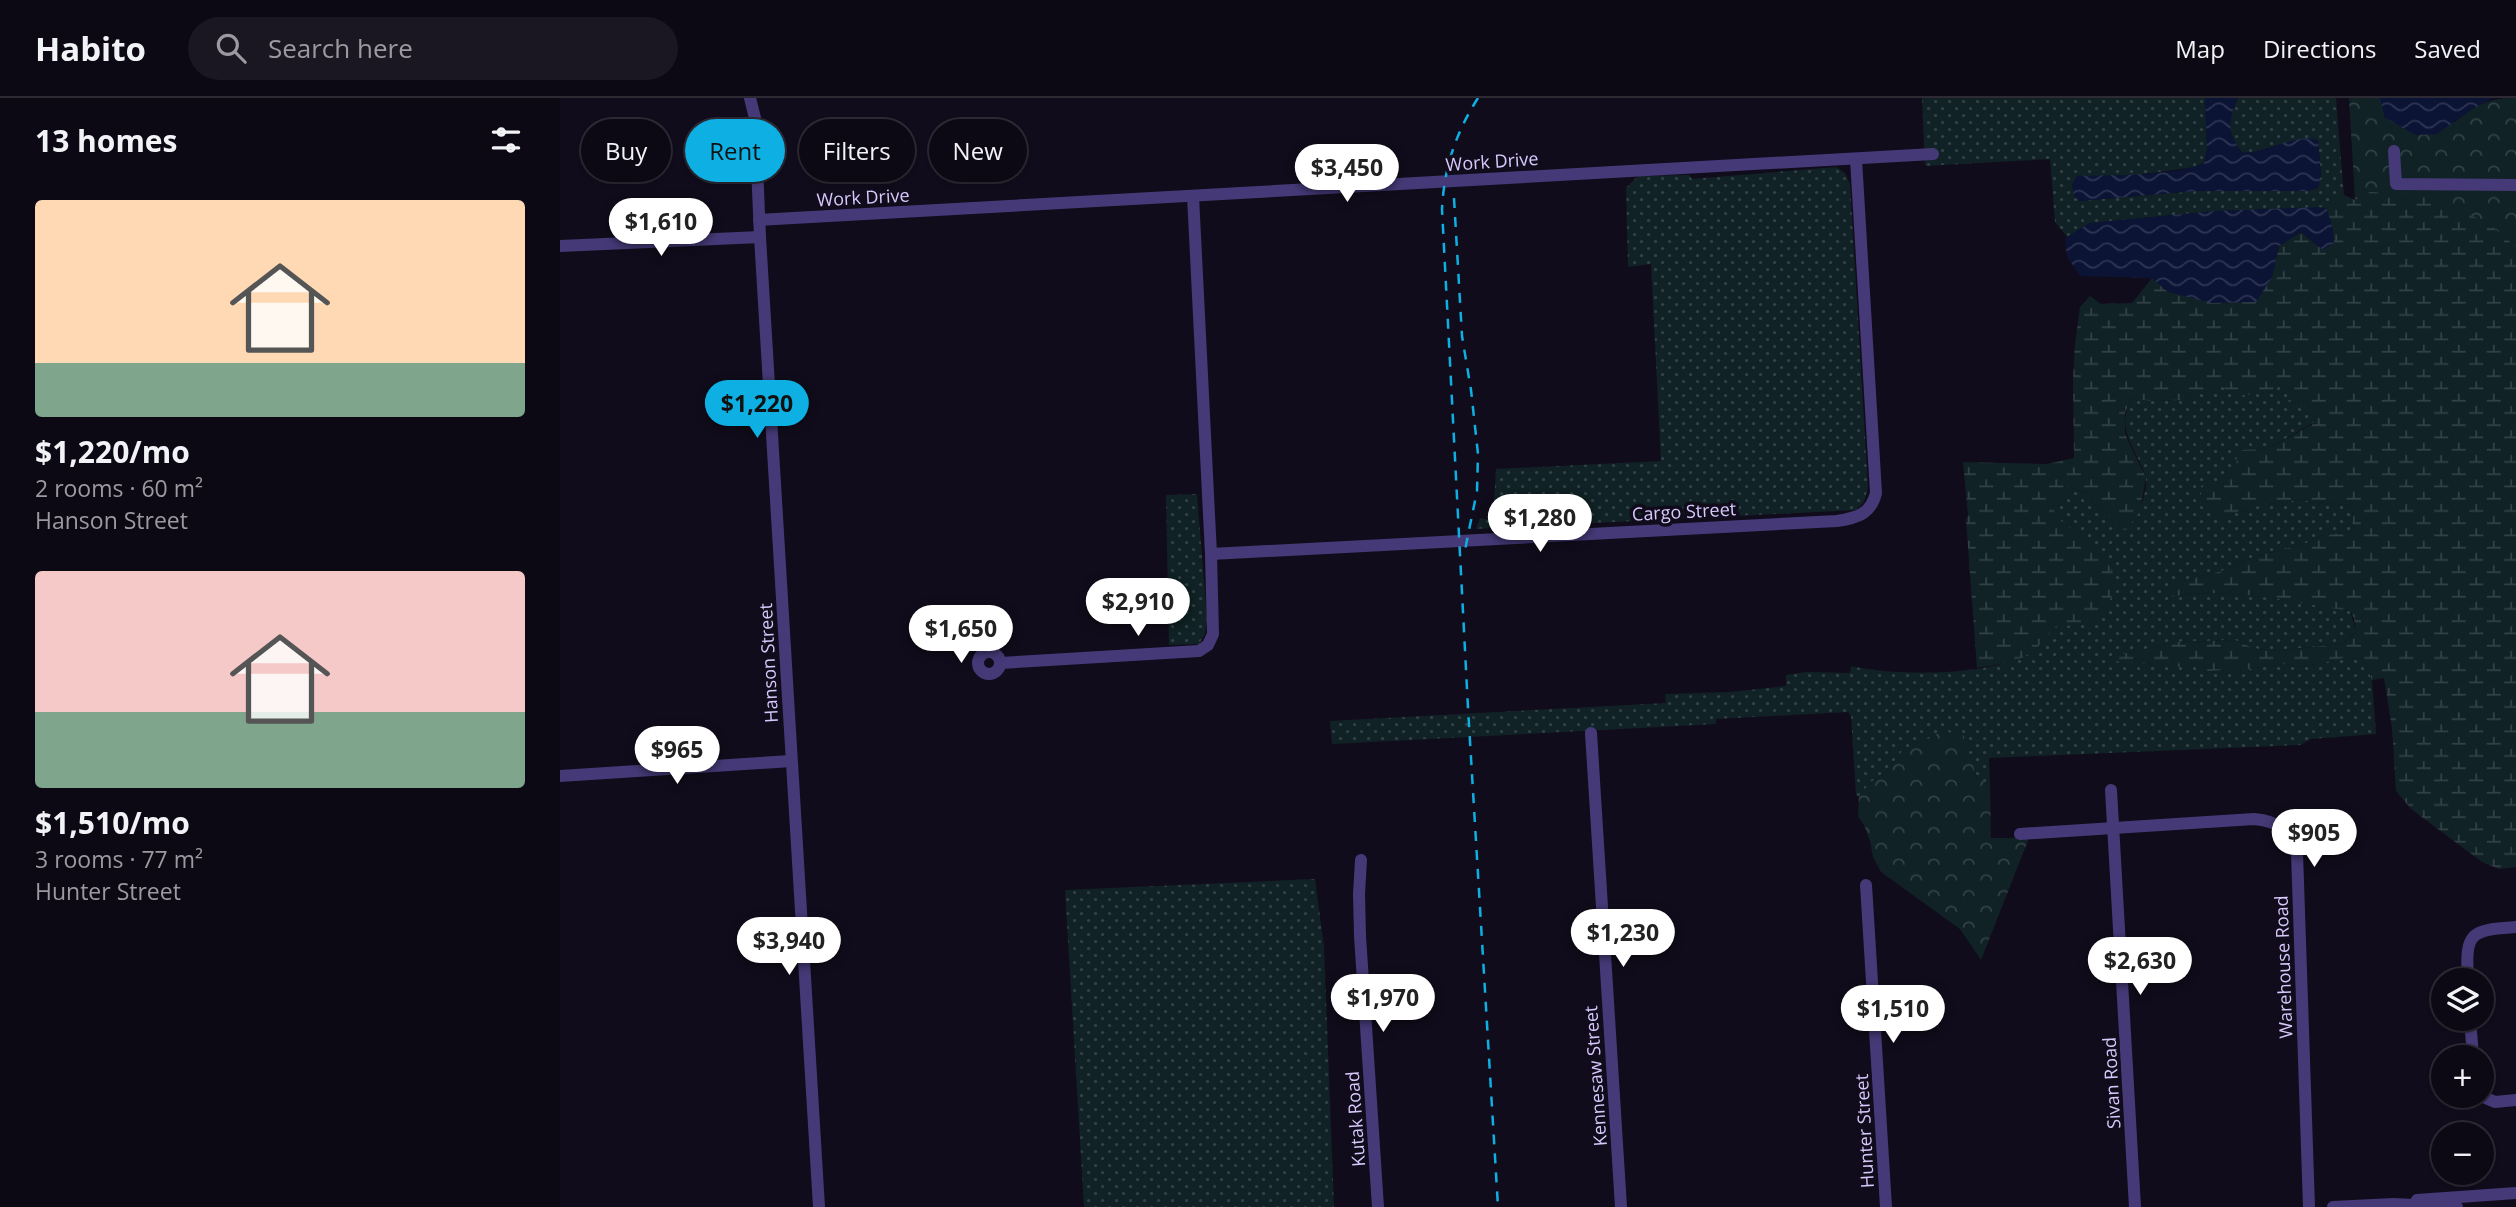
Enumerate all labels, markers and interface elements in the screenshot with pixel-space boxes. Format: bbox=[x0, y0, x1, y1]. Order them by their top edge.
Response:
search box bbox=[188, 17, 678, 80]
text: Habito bbox=[35, 26, 146, 71]
icon: search bbox=[212, 29, 250, 67]
text: Search here bbox=[268, 30, 413, 66]
text: Map bbox=[2175, 32, 2225, 65]
text: Directions bbox=[2263, 32, 2376, 65]
text: Saved bbox=[2414, 32, 2481, 65]
chip: Buy bbox=[581, 119, 671, 182]
chip: Rent bbox=[685, 119, 785, 182]
chip: Filters bbox=[799, 119, 915, 182]
chip: New bbox=[929, 119, 1027, 182]
text: 13 homes bbox=[35, 120, 178, 161]
icon: filters bbox=[487, 121, 525, 159]
pin: $3,450 bbox=[1290, 144, 1404, 204]
street label: Work Drive bbox=[1445, 146, 1539, 176]
text: $3,450 bbox=[1311, 151, 1383, 183]
street label: Work Drive bbox=[816, 183, 910, 211]
pin: $1,610 bbox=[604, 198, 718, 258]
text: $1,610 bbox=[625, 205, 697, 237]
icon: home bbox=[217, 245, 343, 371]
pin: $1,220 bbox=[700, 380, 814, 440]
text: $1,220 bbox=[721, 387, 793, 419]
text: $1,220/mo bbox=[35, 431, 190, 472]
text: 2 rooms · 60 m² bbox=[35, 472, 203, 504]
pin: $1,280 bbox=[1483, 494, 1597, 554]
street label: Cargo Street bbox=[1631, 496, 1737, 526]
text: $1,280 bbox=[1504, 501, 1576, 533]
text: Hanson Street bbox=[35, 504, 188, 536]
pin: $2,910 bbox=[1081, 578, 1195, 638]
text: $2,910 bbox=[1102, 585, 1174, 617]
street label: Hanson Street bbox=[753, 603, 783, 723]
pin: $1,650 bbox=[904, 606, 1018, 665]
text: $1,650 bbox=[925, 612, 997, 644]
icon: home bbox=[217, 616, 343, 742]
pin: $965 bbox=[636, 726, 718, 786]
text: $965 bbox=[651, 733, 703, 765]
text: $1,510/mo bbox=[35, 802, 190, 843]
pin: $905 bbox=[2273, 810, 2355, 869]
text: $905 bbox=[2288, 816, 2340, 848]
text: 3 rooms · 77 m² bbox=[35, 843, 203, 875]
text: Hunter Street bbox=[35, 875, 181, 907]
street label: Warehouse Road bbox=[2269, 895, 2297, 1039]
pin: $1,230 bbox=[1566, 910, 1680, 969]
text: $1,230 bbox=[1587, 916, 1659, 948]
pin: $3,940 bbox=[732, 918, 846, 977]
text: $3,940 bbox=[753, 924, 825, 956]
pin: $2,630 bbox=[2083, 937, 2197, 997]
text: $2,630 bbox=[2104, 944, 2176, 976]
map controls bbox=[2431, 968, 2494, 1185]
button: layers bbox=[2431, 968, 2494, 1031]
pin: $1,970 bbox=[1326, 974, 1440, 1034]
text: $1,970 bbox=[1347, 981, 1419, 1013]
pin: $1,510 bbox=[1836, 986, 1950, 1045]
text: $1,510 bbox=[1857, 992, 1929, 1024]
street label: Kennesaw Street bbox=[1578, 1005, 1612, 1147]
street label: Sivan Road bbox=[2097, 1036, 2125, 1130]
button: + bbox=[2431, 1045, 2494, 1108]
street label: Kutak Road bbox=[1340, 1070, 1370, 1168]
street label: Hunter Street bbox=[1849, 1073, 1879, 1189]
button: − bbox=[2431, 1122, 2494, 1185]

